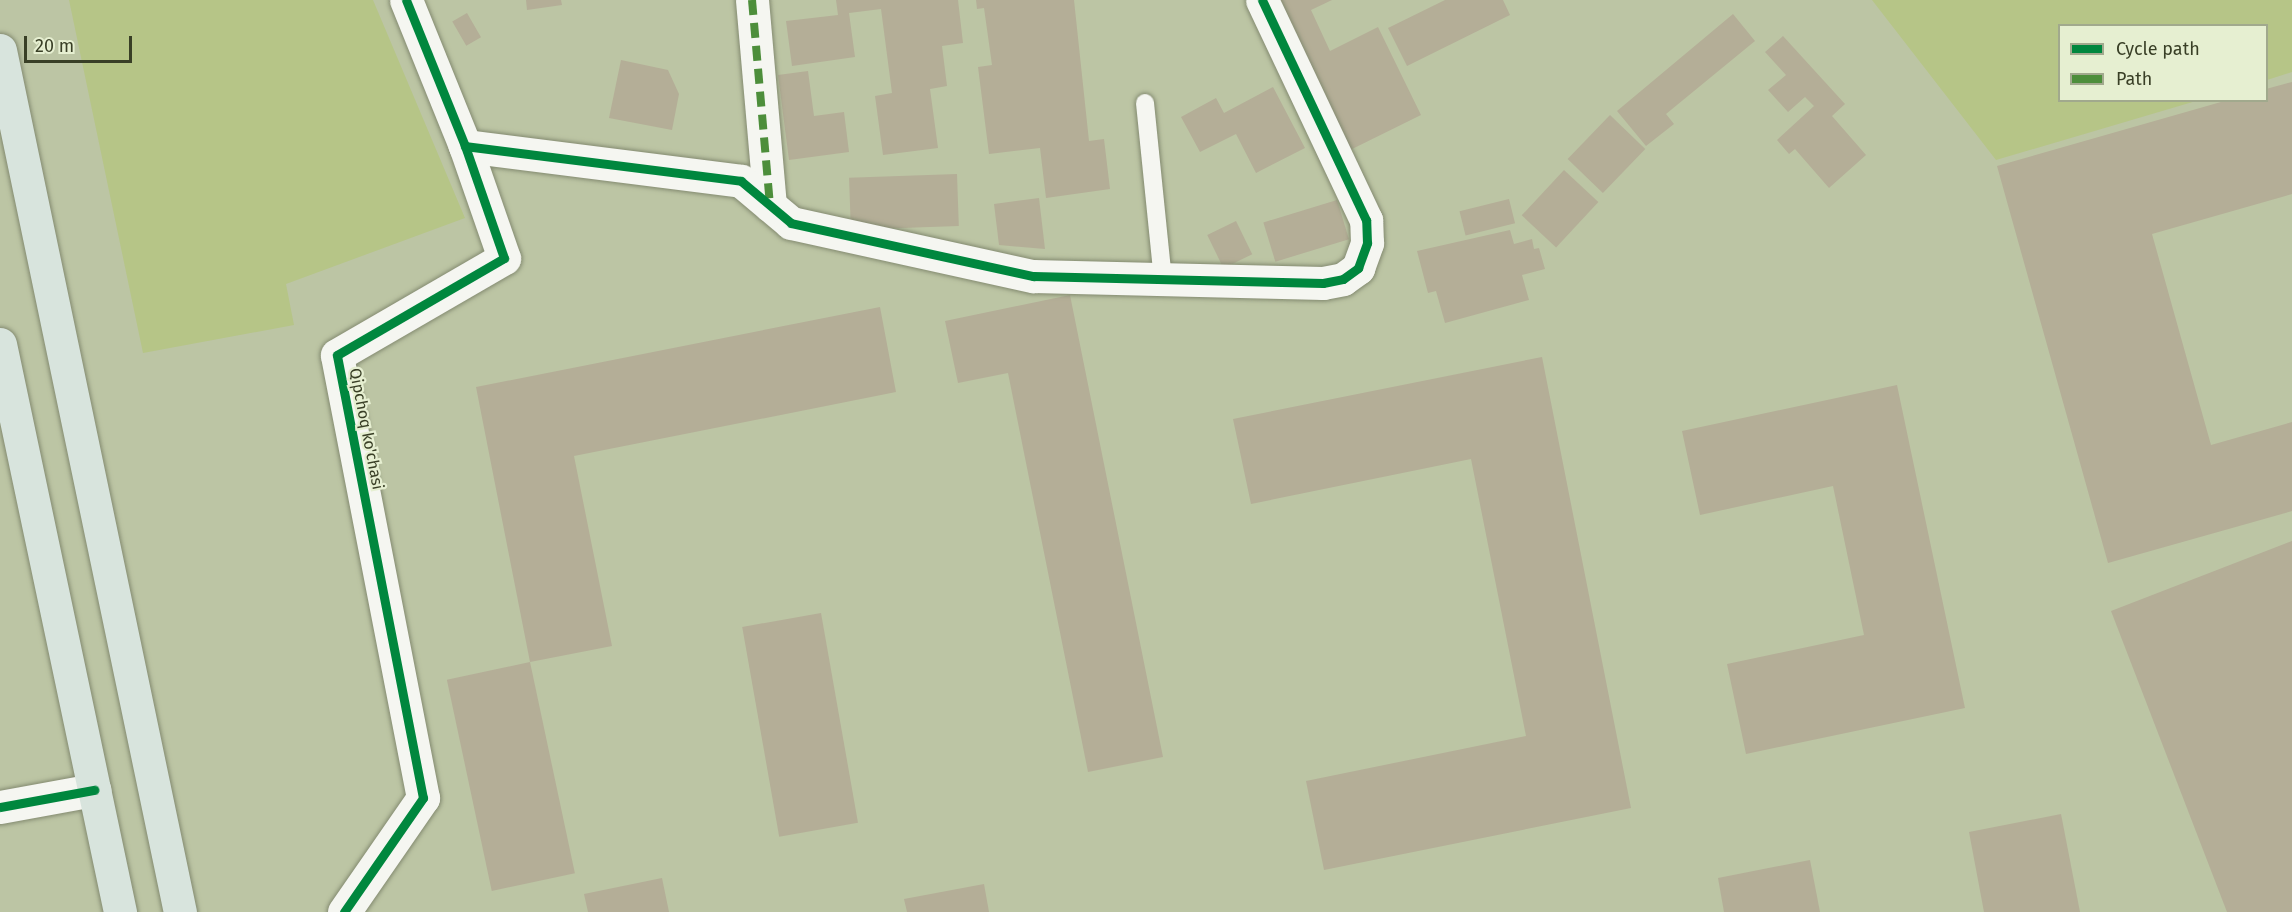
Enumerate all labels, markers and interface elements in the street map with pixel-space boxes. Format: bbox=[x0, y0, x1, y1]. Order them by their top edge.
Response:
scale bar bbox=[27, 24, 135, 62]
legend bbox=[2058, 24, 2268, 102]
text: 20 m bbox=[35, 35, 74, 57]
text: Cycle path bbox=[2116, 38, 2200, 60]
text: Path bbox=[2116, 68, 2152, 90]
street label: Qipchoq ko'chasi bbox=[345, 367, 387, 491]

